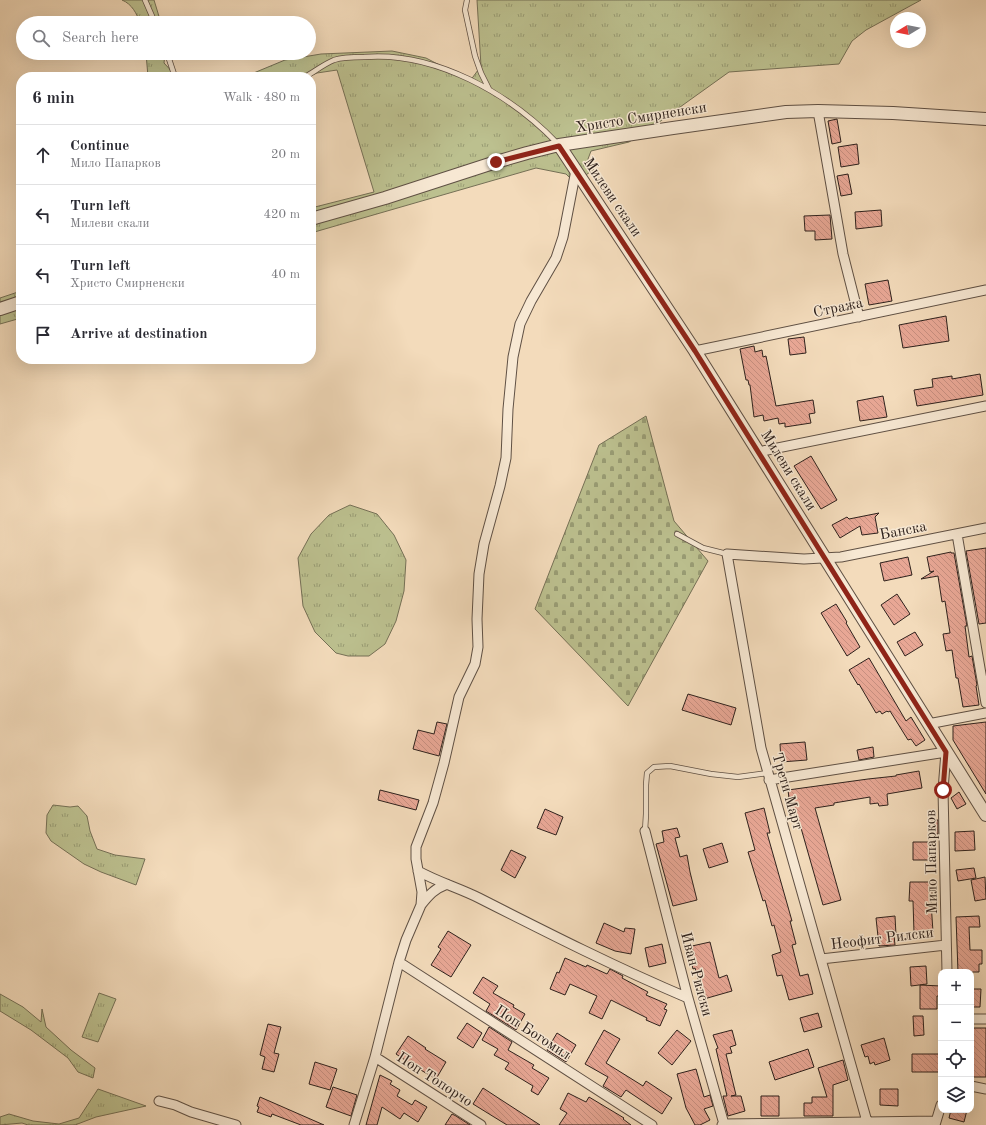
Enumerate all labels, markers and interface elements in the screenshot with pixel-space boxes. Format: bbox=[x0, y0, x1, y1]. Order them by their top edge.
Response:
north arrow bbox=[890, 12, 926, 48]
search box bbox=[16, 16, 316, 60]
icon: search bbox=[30, 27, 52, 49]
text: Search here bbox=[62, 31, 139, 46]
text: 6 min bbox=[32, 90, 75, 107]
text: Walk · 480 m bbox=[223, 91, 300, 104]
street label: Христо Смирненски bbox=[575, 101, 708, 136]
text: Continue bbox=[70, 139, 129, 154]
icon: ahead bbox=[32, 144, 54, 166]
text: 20 m bbox=[271, 148, 300, 161]
route end bbox=[487, 153, 505, 171]
street label: Милеви скали bbox=[580, 156, 644, 240]
text: Мило Папарков bbox=[70, 157, 161, 170]
text: Turn left bbox=[70, 199, 130, 214]
icon: left bbox=[32, 204, 54, 226]
text: 420 m bbox=[263, 208, 300, 221]
text: Милеви скали bbox=[70, 217, 149, 230]
text: Turn left bbox=[70, 259, 130, 274]
icon: left bbox=[32, 264, 54, 286]
text: 40 m bbox=[271, 268, 300, 281]
text: Христо Смирненски bbox=[70, 277, 185, 290]
street label: Стража bbox=[812, 296, 865, 321]
icon: arrive bbox=[32, 324, 54, 346]
text: Arrive at destination bbox=[70, 327, 208, 342]
street label: Милеви скали bbox=[757, 428, 818, 514]
street label: Банска bbox=[878, 519, 929, 543]
street label: Трети Март bbox=[768, 751, 805, 832]
route start bbox=[934, 781, 952, 799]
street label: Мило Папарков bbox=[924, 810, 941, 914]
street label: Неофит Рилски bbox=[830, 926, 934, 953]
street label: Иван Рилски bbox=[677, 931, 714, 1018]
map controls bbox=[938, 969, 974, 1113]
button: + bbox=[938, 969, 974, 1005]
street label: Поп Богомил bbox=[492, 1003, 573, 1063]
button: − bbox=[938, 1005, 974, 1041]
button: locate bbox=[938, 1041, 974, 1077]
street label: Поп Топорчо bbox=[394, 1050, 475, 1110]
button: layers bbox=[938, 1077, 974, 1113]

